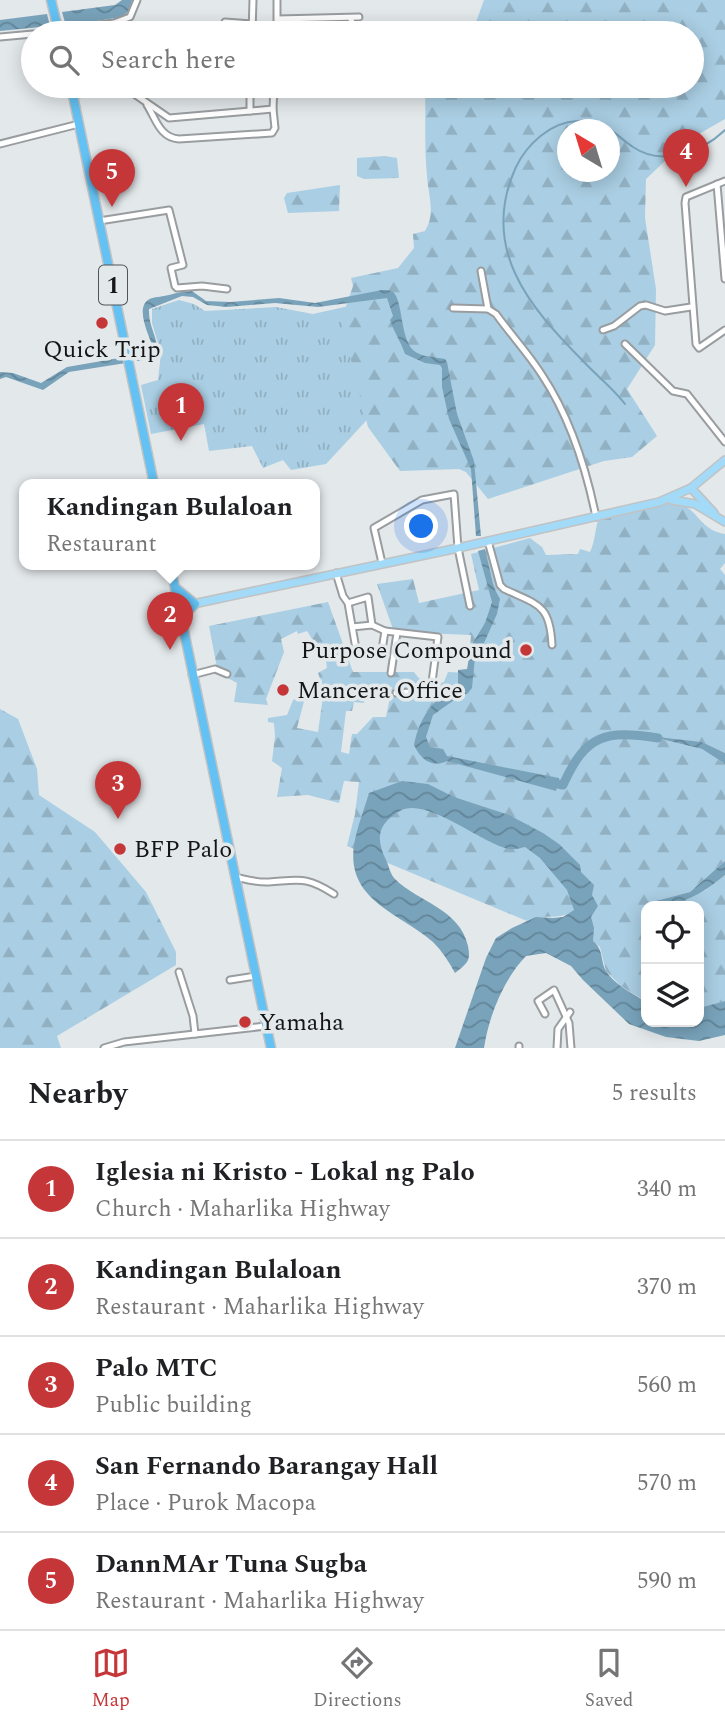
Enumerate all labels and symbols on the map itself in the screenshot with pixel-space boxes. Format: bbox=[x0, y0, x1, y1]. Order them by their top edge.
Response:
north arrow bbox=[557, 119, 620, 182]
pin: 4 bbox=[663, 129, 709, 187]
pin: 5 bbox=[89, 149, 135, 207]
road number: 1 bbox=[99, 266, 127, 304]
marker: Quick Trip bbox=[94, 315, 110, 331]
place label: Quick Trip bbox=[43, 332, 161, 368]
pin: 1 bbox=[158, 383, 204, 441]
your location bbox=[404, 509, 438, 543]
pin: 2 bbox=[147, 592, 193, 650]
place label: Purpose Compound bbox=[300, 633, 512, 669]
marker: Purpose Compound bbox=[518, 642, 534, 658]
place label: Mancera Office bbox=[297, 673, 463, 709]
marker: Mancera Office bbox=[275, 682, 291, 698]
pin: 3 bbox=[95, 761, 141, 819]
place label: BFP Palo bbox=[134, 832, 232, 868]
marker: BFP Palo bbox=[112, 841, 128, 857]
place label: Yamaha bbox=[259, 1005, 344, 1041]
marker: Yamaha bbox=[237, 1014, 253, 1030]

